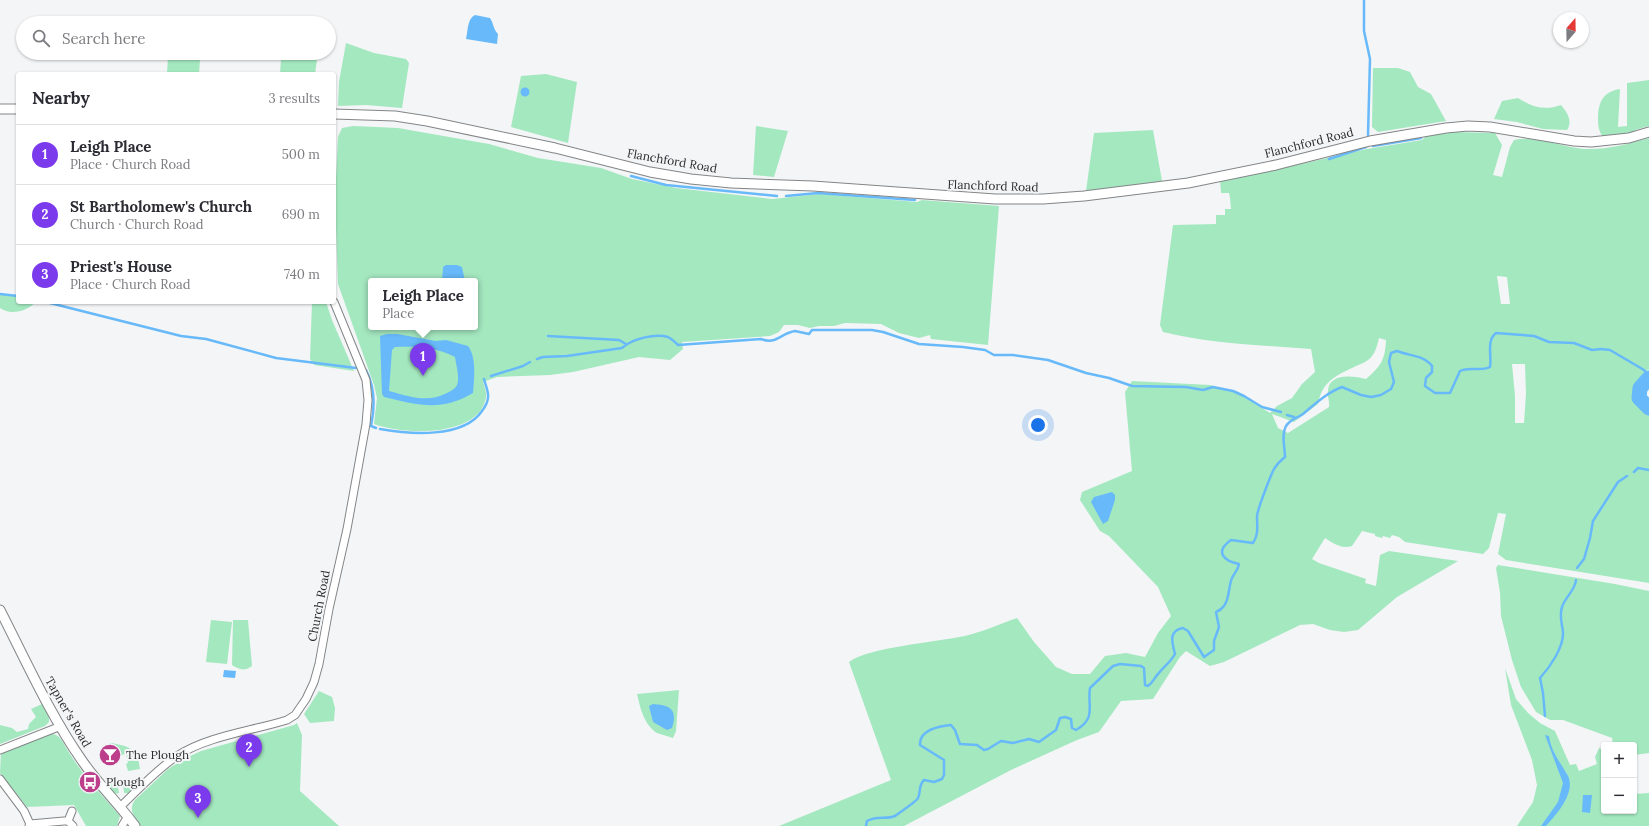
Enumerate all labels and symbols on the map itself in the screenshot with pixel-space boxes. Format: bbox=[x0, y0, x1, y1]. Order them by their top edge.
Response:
north arrow bbox=[1553, 12, 1589, 48]
street label: Flanchford Road bbox=[1263, 124, 1355, 161]
street label: Flanchford Road bbox=[626, 145, 718, 176]
street label: Flanchford Road bbox=[947, 176, 1039, 195]
pin: 1 bbox=[410, 343, 436, 376]
your location bbox=[1028, 415, 1048, 435]
street label: Church Road bbox=[304, 569, 333, 643]
street label: Tapner's Road bbox=[42, 674, 95, 750]
pin: 2 bbox=[236, 734, 262, 767]
bar icon: The Plough bbox=[97, 742, 123, 768]
place label: The Plough bbox=[126, 747, 189, 762]
bus stop icon: Plough bbox=[77, 769, 103, 795]
place label: Plough bbox=[106, 774, 145, 789]
pin: 3 bbox=[185, 785, 211, 818]

